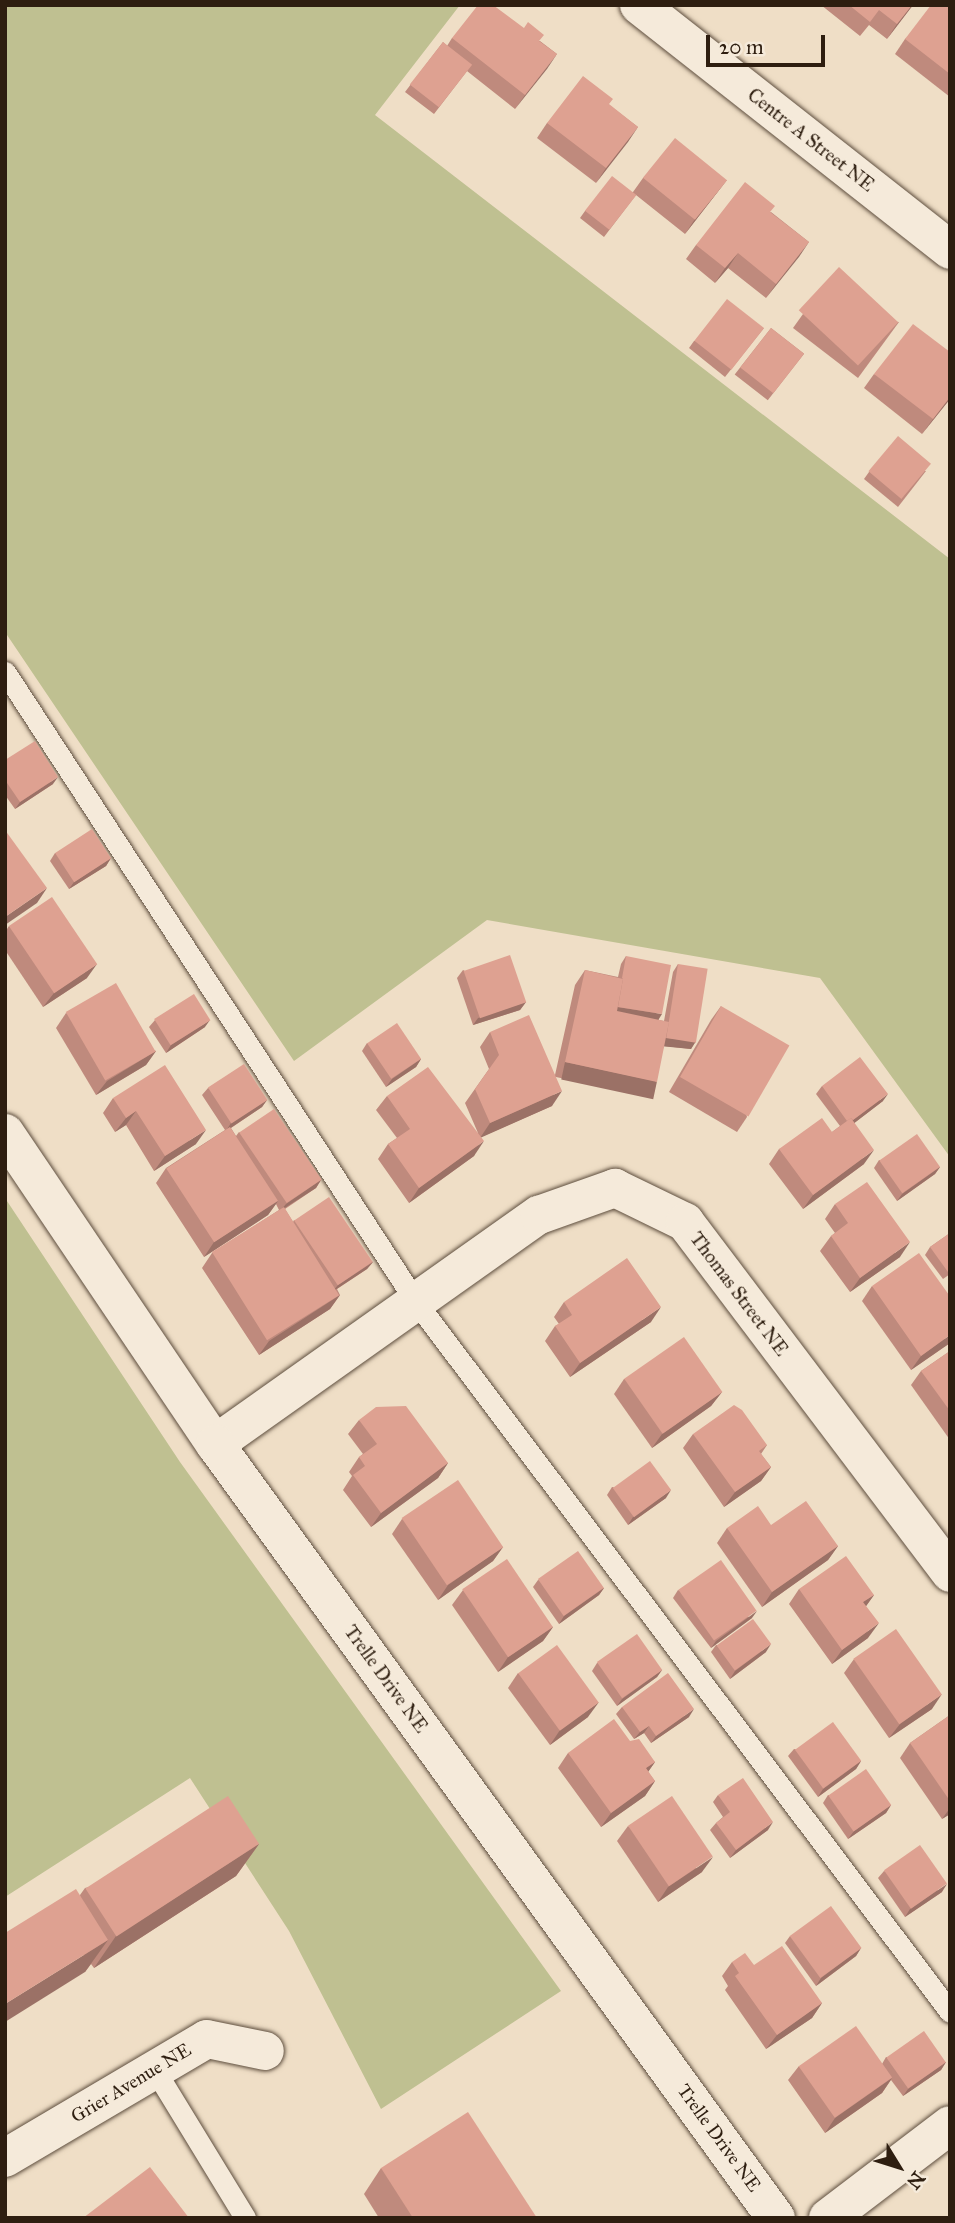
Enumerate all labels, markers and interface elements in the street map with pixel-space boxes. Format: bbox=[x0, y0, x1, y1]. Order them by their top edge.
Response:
scale bar bbox=[710, 21, 829, 65]
text: 20 m bbox=[719, 34, 764, 60]
street label: Centre A Street NE bbox=[743, 83, 879, 197]
street label: Thomas Street NE bbox=[685, 1228, 793, 1360]
street label: Trelle Drive NE bbox=[339, 1621, 433, 1737]
street label: Grier Avenue NE bbox=[67, 2038, 195, 2128]
street label: Trelle Drive NE bbox=[672, 2080, 766, 2196]
north arrow bbox=[864, 2132, 934, 2202]
text: N bbox=[902, 2167, 930, 2194]

